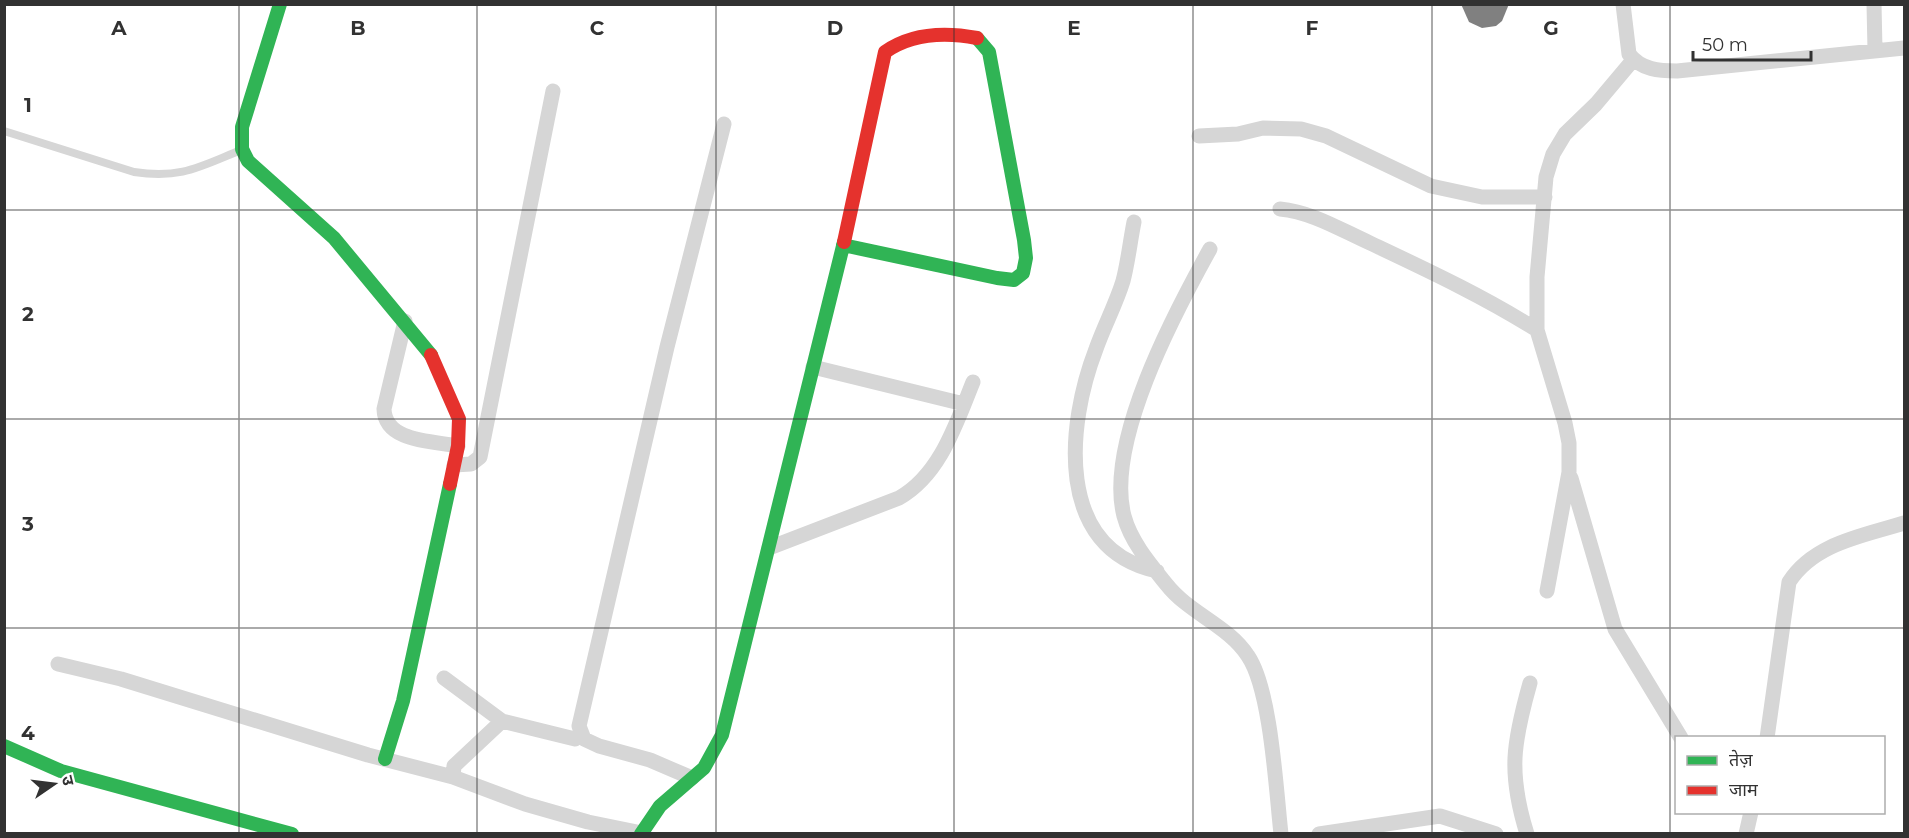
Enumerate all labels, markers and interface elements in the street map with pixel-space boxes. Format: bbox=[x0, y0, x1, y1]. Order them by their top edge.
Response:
text: A bbox=[110, 16, 127, 40]
text: B bbox=[350, 16, 366, 40]
text: C bbox=[590, 16, 605, 40]
text: D bbox=[827, 16, 843, 40]
text: E bbox=[1067, 16, 1081, 40]
text: F bbox=[1306, 16, 1319, 40]
text: G bbox=[1543, 16, 1559, 40]
scale bar bbox=[1693, 24, 1812, 62]
text: 50 m bbox=[1702, 34, 1748, 56]
text: 1 bbox=[24, 93, 32, 117]
text: 2 bbox=[22, 302, 34, 326]
text: 3 bbox=[21, 512, 34, 536]
text: 4 bbox=[21, 721, 35, 745]
legend bbox=[1675, 736, 1885, 814]
text: तेज़ bbox=[1729, 749, 1753, 771]
north arrow bbox=[24, 754, 84, 814]
text: उ bbox=[58, 774, 79, 788]
text: जाम bbox=[1729, 779, 1759, 801]

